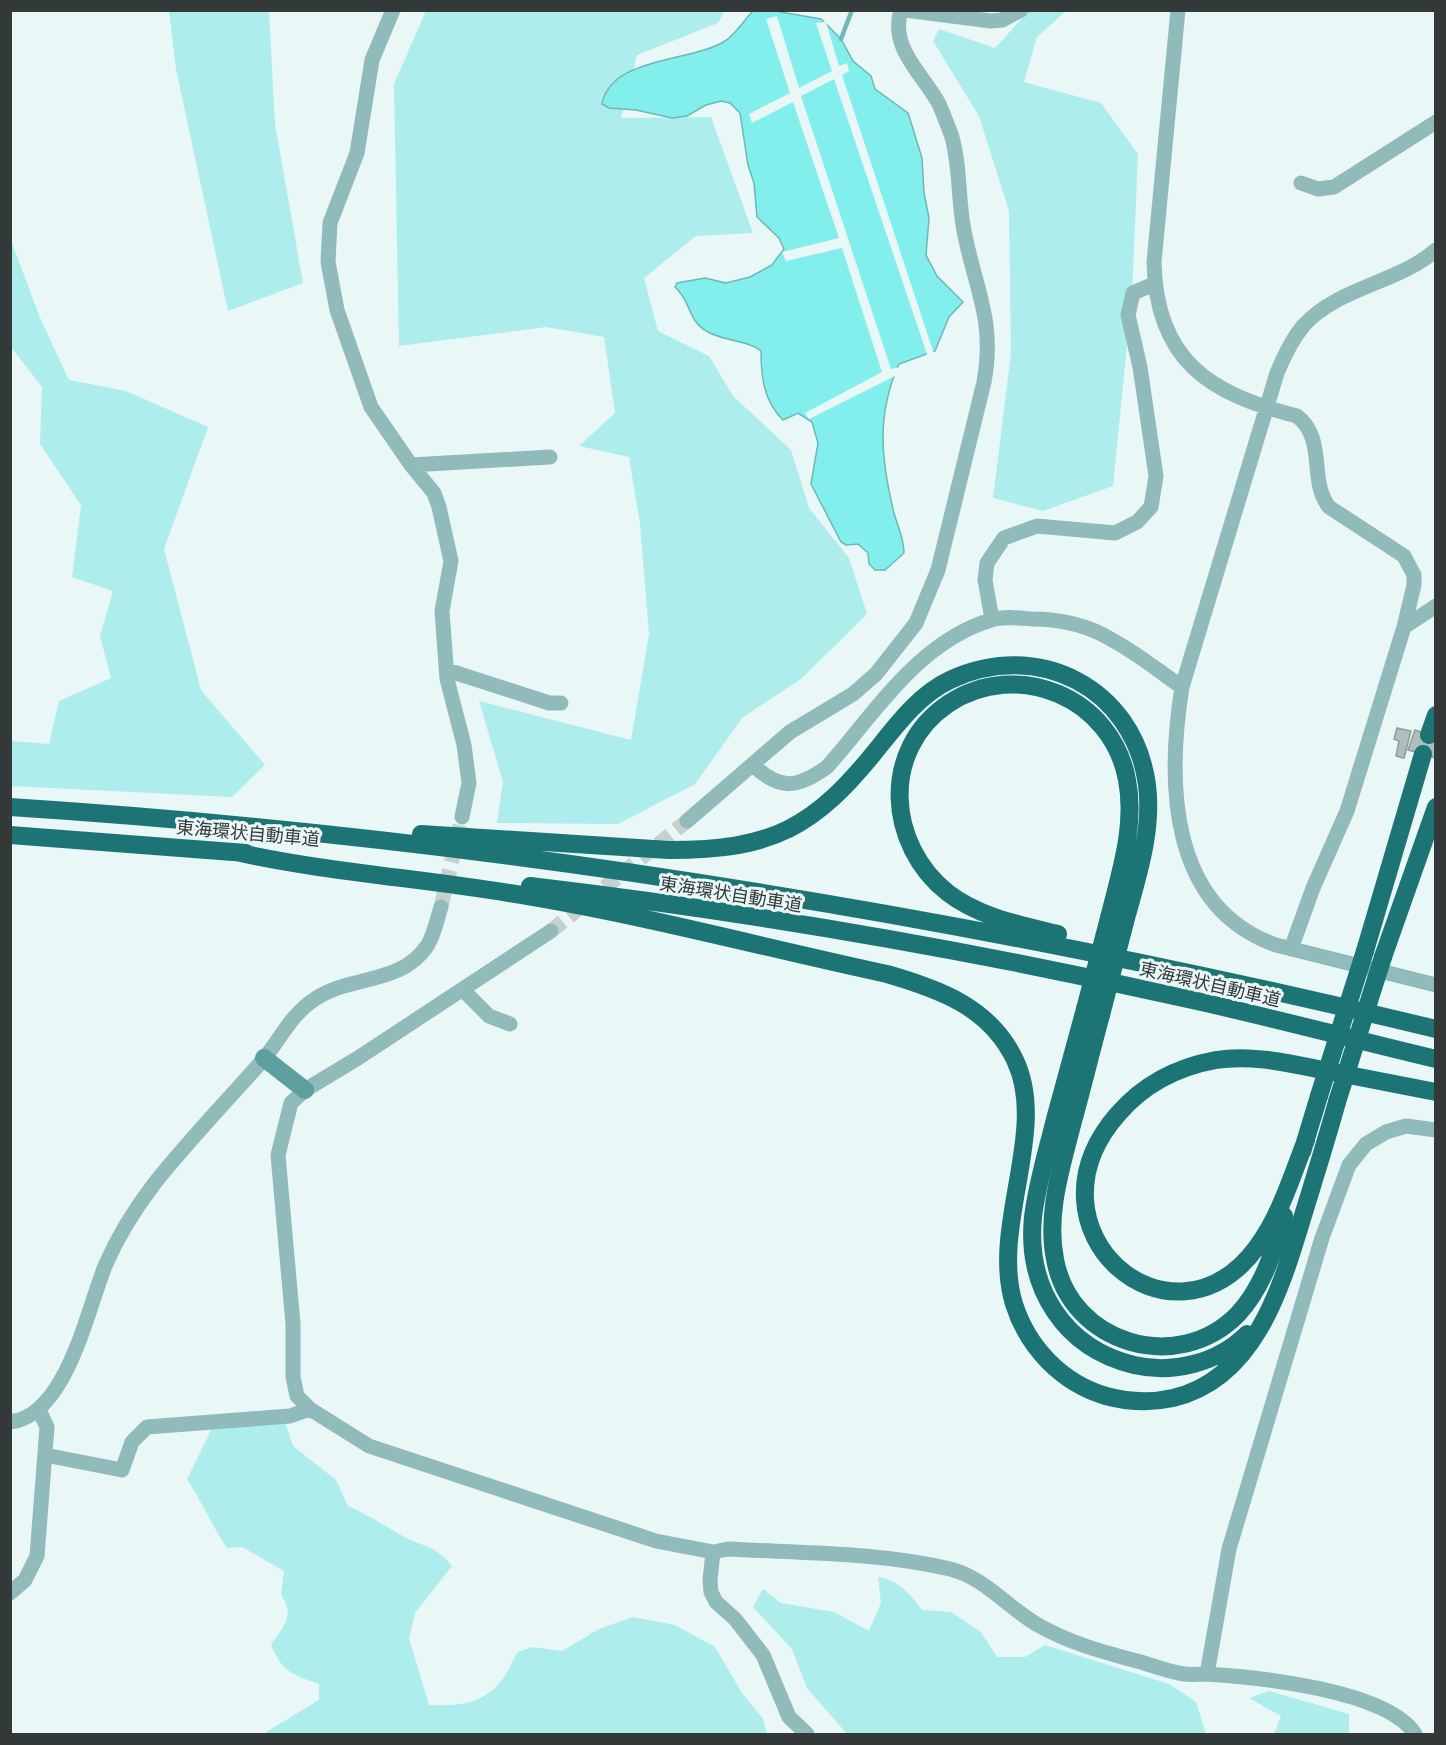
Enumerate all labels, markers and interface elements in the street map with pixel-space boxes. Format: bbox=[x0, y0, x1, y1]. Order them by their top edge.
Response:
street label: 東海環状自動車道 bbox=[175, 815, 321, 851]
street label: 東海環状自動車道 bbox=[658, 871, 804, 917]
street label: 東海環状自動車道 bbox=[1137, 957, 1283, 1011]

